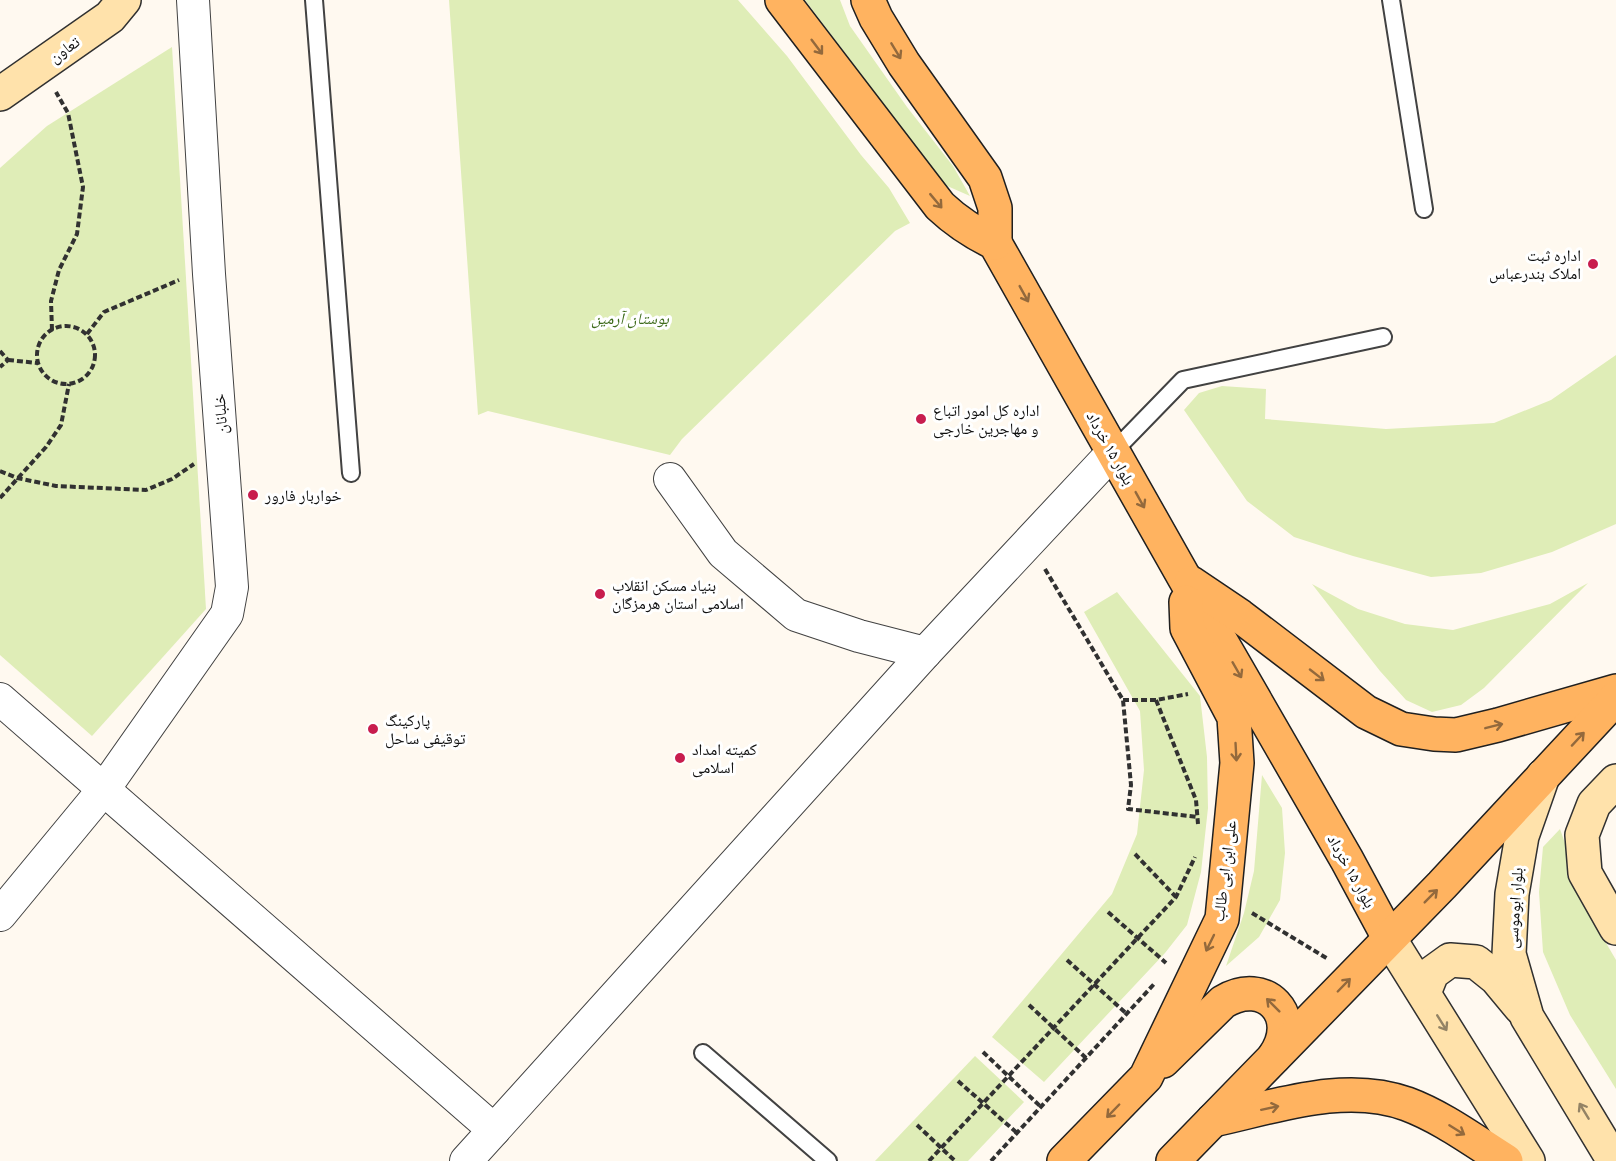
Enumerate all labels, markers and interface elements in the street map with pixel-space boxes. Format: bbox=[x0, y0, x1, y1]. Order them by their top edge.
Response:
street label: تعاون bbox=[44, 30, 84, 67]
one-way arrow bbox=[811, 38, 824, 54]
one-way arrow bbox=[890, 42, 902, 59]
one-way arrow bbox=[930, 193, 943, 209]
place label: اداره ثبت املاک بندرعباس bbox=[1489, 244, 1581, 284]
marker: اداره ثبت املاک بندرعباس bbox=[1586, 257, 1600, 271]
one-way arrow bbox=[1019, 284, 1030, 302]
park label: بوستان آرمین bbox=[591, 307, 669, 329]
street label: خلبانان bbox=[208, 393, 232, 435]
place label: اداره کل امور اتباع و مهاجرین خارجی bbox=[933, 399, 1040, 439]
street label: بلوار ۱۵ خرداد bbox=[1082, 407, 1140, 489]
marker: اداره کل امور اتباع و مهاجرین خارجی bbox=[914, 412, 928, 426]
place label: خواربار فارور bbox=[264, 484, 342, 506]
marker: خواربار فارور bbox=[246, 488, 260, 502]
one-way arrow bbox=[1134, 491, 1146, 508]
place label: بنیاد مسکن انقلاب اسلامی استان هرمزگان bbox=[612, 574, 744, 614]
marker: بنیاد مسکن انقلاب اسلامی استان هرمزگان bbox=[593, 587, 607, 601]
one-way arrow bbox=[1232, 660, 1243, 678]
one-way arrow bbox=[1309, 668, 1325, 681]
place label: پارکینگ توقیفی ساحل bbox=[385, 709, 466, 749]
one-way arrow bbox=[1484, 719, 1503, 731]
marker: پارکینگ توقیفی ساحل bbox=[366, 722, 380, 736]
one-way arrow bbox=[1571, 731, 1585, 746]
place label: کمیته امداد اسلامی bbox=[692, 738, 757, 778]
one-way arrow bbox=[1230, 741, 1241, 761]
marker: کمیته امداد اسلامی bbox=[673, 751, 687, 765]
street label: علی ابن ابی طالب bbox=[1207, 819, 1241, 923]
street label: بلوار ۱۵ خرداد bbox=[1323, 830, 1381, 912]
street label: بلوار ابوموسی bbox=[1500, 867, 1528, 949]
one-way arrow bbox=[1423, 889, 1438, 904]
one-way arrow bbox=[1204, 934, 1215, 952]
one-way arrow bbox=[1337, 977, 1351, 992]
one-way arrow bbox=[1266, 998, 1281, 1013]
one-way arrow bbox=[1437, 1014, 1449, 1031]
one-way arrow bbox=[1260, 1101, 1279, 1113]
one-way arrow bbox=[1106, 1103, 1121, 1118]
one-way arrow bbox=[1577, 1103, 1589, 1120]
one-way arrow bbox=[1448, 1124, 1465, 1137]

